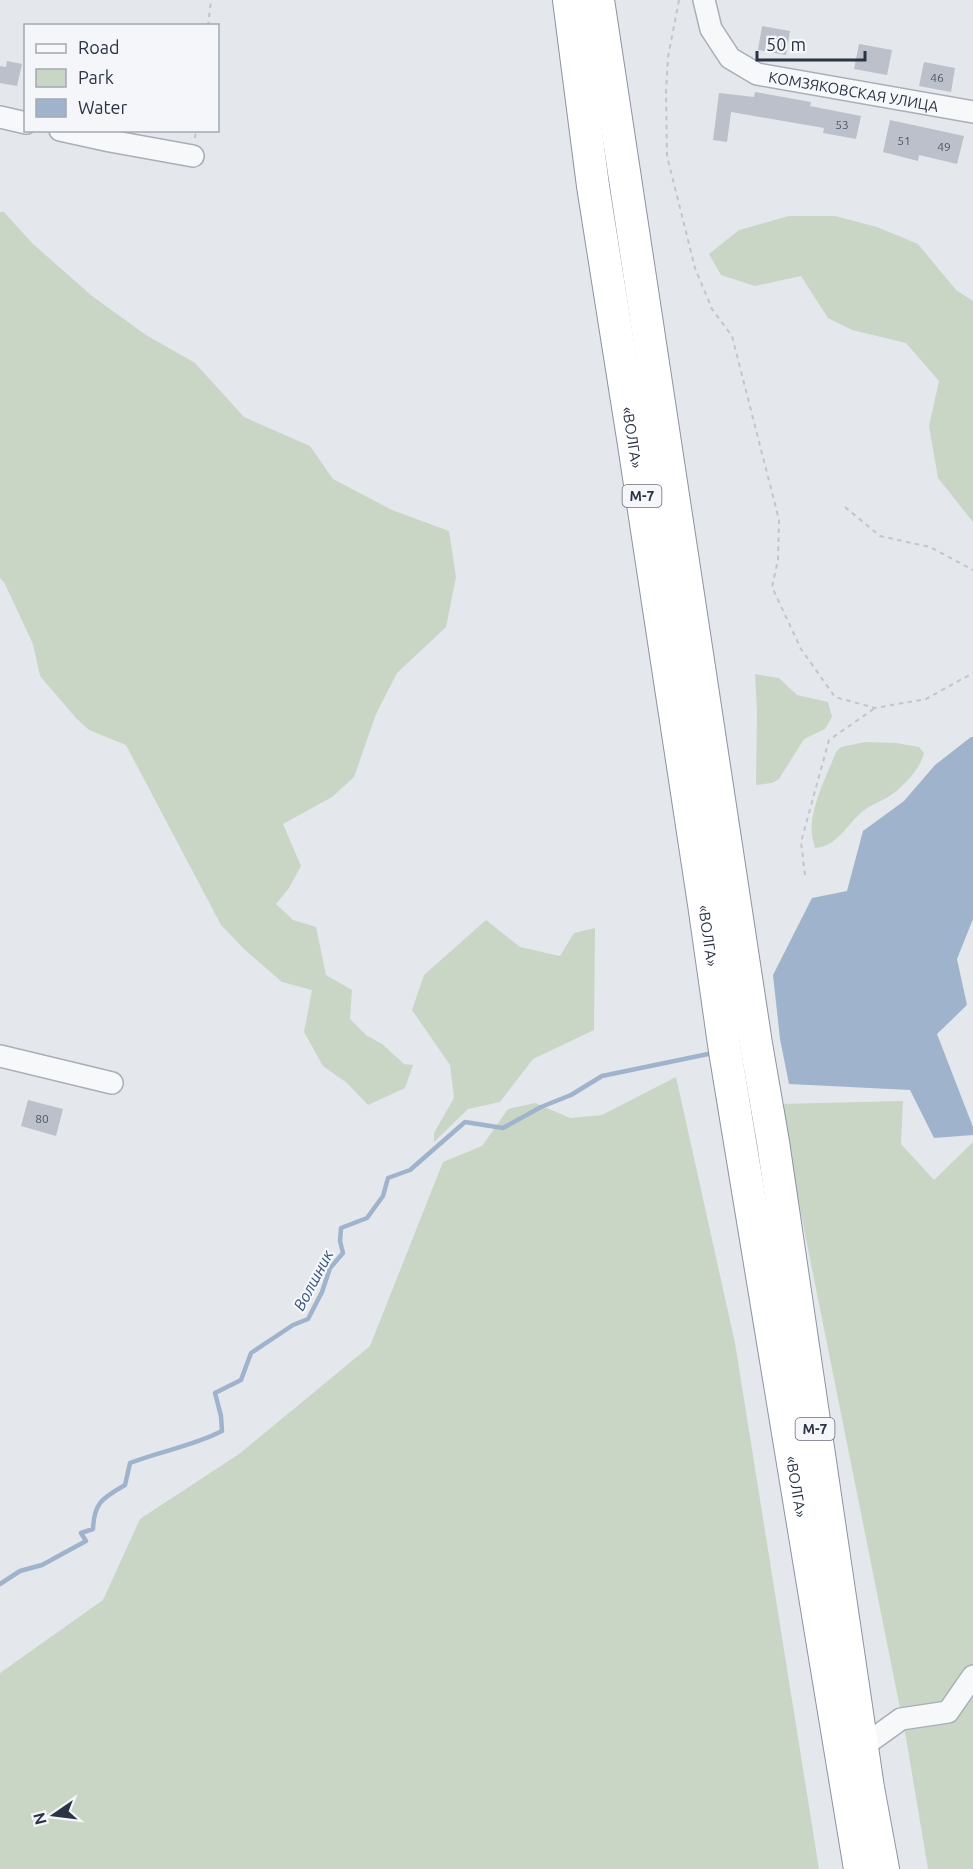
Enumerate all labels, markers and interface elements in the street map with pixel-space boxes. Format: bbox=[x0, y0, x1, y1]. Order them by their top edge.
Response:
legend bbox=[24, 24, 219, 132]
scale bar bbox=[757, 24, 865, 62]
text: 50 m bbox=[766, 34, 806, 54]
text: Road bbox=[78, 37, 120, 57]
text: Park bbox=[78, 67, 114, 87]
street label: КОМЗЯКОВСКАЯ УЛИЦА bbox=[767, 68, 940, 114]
house number: 46 bbox=[930, 71, 944, 84]
text: Water bbox=[78, 97, 128, 117]
house number: 53 bbox=[835, 118, 849, 131]
house number: 51 bbox=[897, 134, 911, 147]
house number: 49 bbox=[937, 140, 951, 153]
street label: «ВОЛГА» bbox=[620, 405, 646, 469]
road number: М-7 bbox=[622, 485, 662, 507]
street label: «ВОЛГА» bbox=[696, 904, 721, 967]
house number: 80 bbox=[35, 1112, 49, 1125]
water label: Волшник bbox=[290, 1246, 337, 1313]
road number: М-7 bbox=[796, 1418, 834, 1440]
street label: «ВОЛГА» bbox=[783, 1455, 810, 1519]
north arrow bbox=[24, 1785, 84, 1845]
text: N bbox=[29, 1811, 50, 1827]

